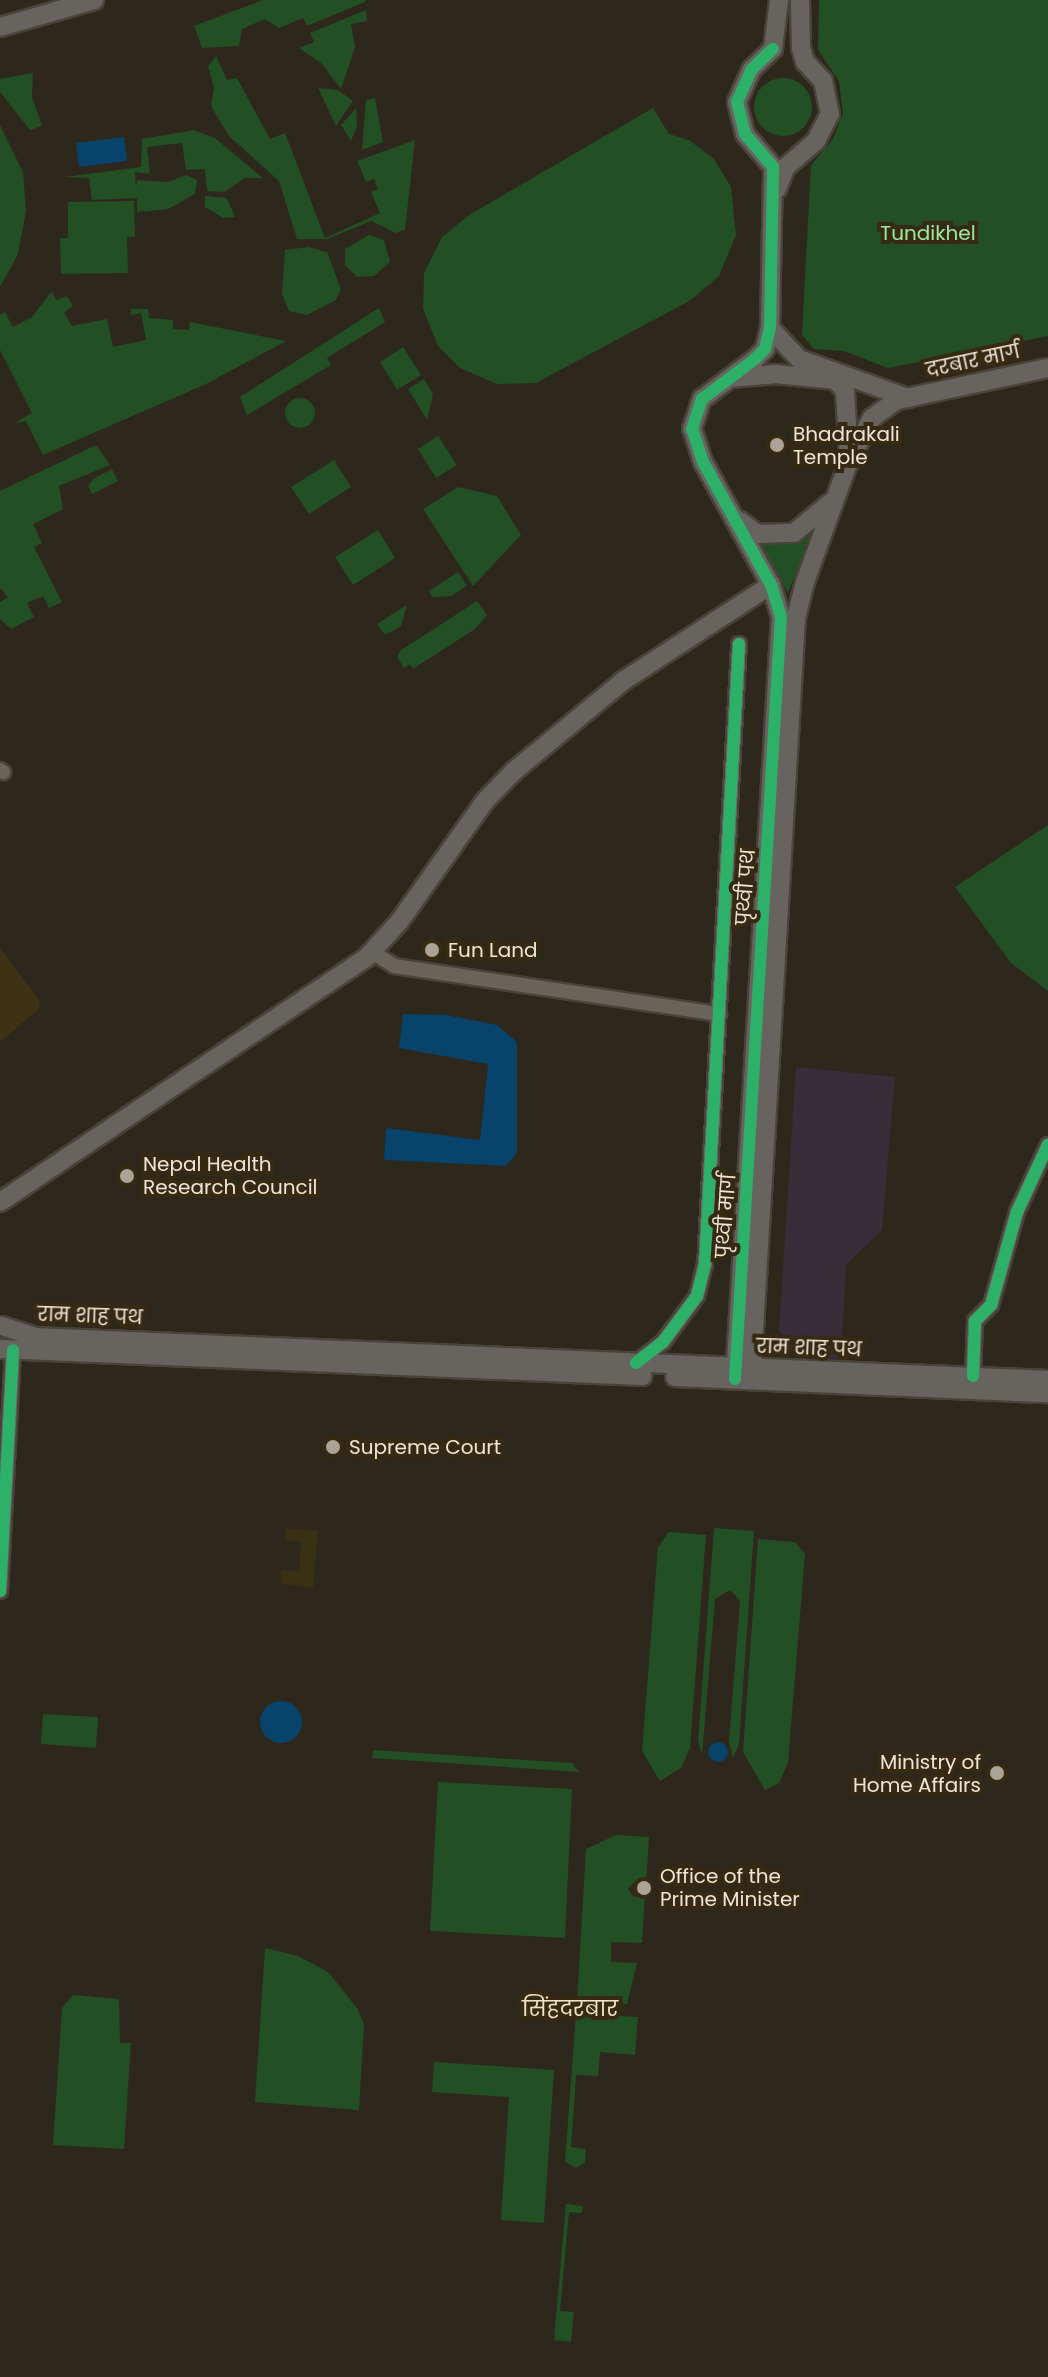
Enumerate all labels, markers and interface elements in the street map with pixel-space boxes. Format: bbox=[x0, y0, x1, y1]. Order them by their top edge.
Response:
park label: Tundikhel bbox=[880, 221, 976, 245]
street label: दरबार मार्ग bbox=[924, 339, 1022, 383]
place label: Bhadrakali Temple bbox=[793, 422, 900, 469]
marker: Bhadrakali Temple bbox=[768, 436, 786, 454]
street label: पृथ्वी पथ bbox=[731, 848, 761, 926]
place label: Fun Land bbox=[448, 938, 537, 962]
marker: Fun Land bbox=[423, 941, 441, 959]
place label: Nepal Health Research Council bbox=[143, 1152, 317, 1199]
marker: Nepal Health Research Council bbox=[118, 1167, 136, 1185]
street label: पृथ्वी मार्ग bbox=[711, 1173, 741, 1259]
street label: राम शाह पथ bbox=[37, 1302, 143, 1330]
street label: राम शाह पथ bbox=[756, 1334, 862, 1362]
place label: Supreme Court bbox=[349, 1435, 501, 1459]
marker: Supreme Court bbox=[324, 1438, 342, 1456]
place label: Ministry of Home Affairs bbox=[853, 1750, 981, 1797]
marker: Ministry of Home Affairs bbox=[988, 1764, 1006, 1782]
place label: Office of the Prime Minister bbox=[660, 1864, 800, 1911]
marker: Office of the Prime Minister bbox=[635, 1879, 653, 1897]
district label: सिंहदरबार bbox=[522, 1996, 618, 2022]

